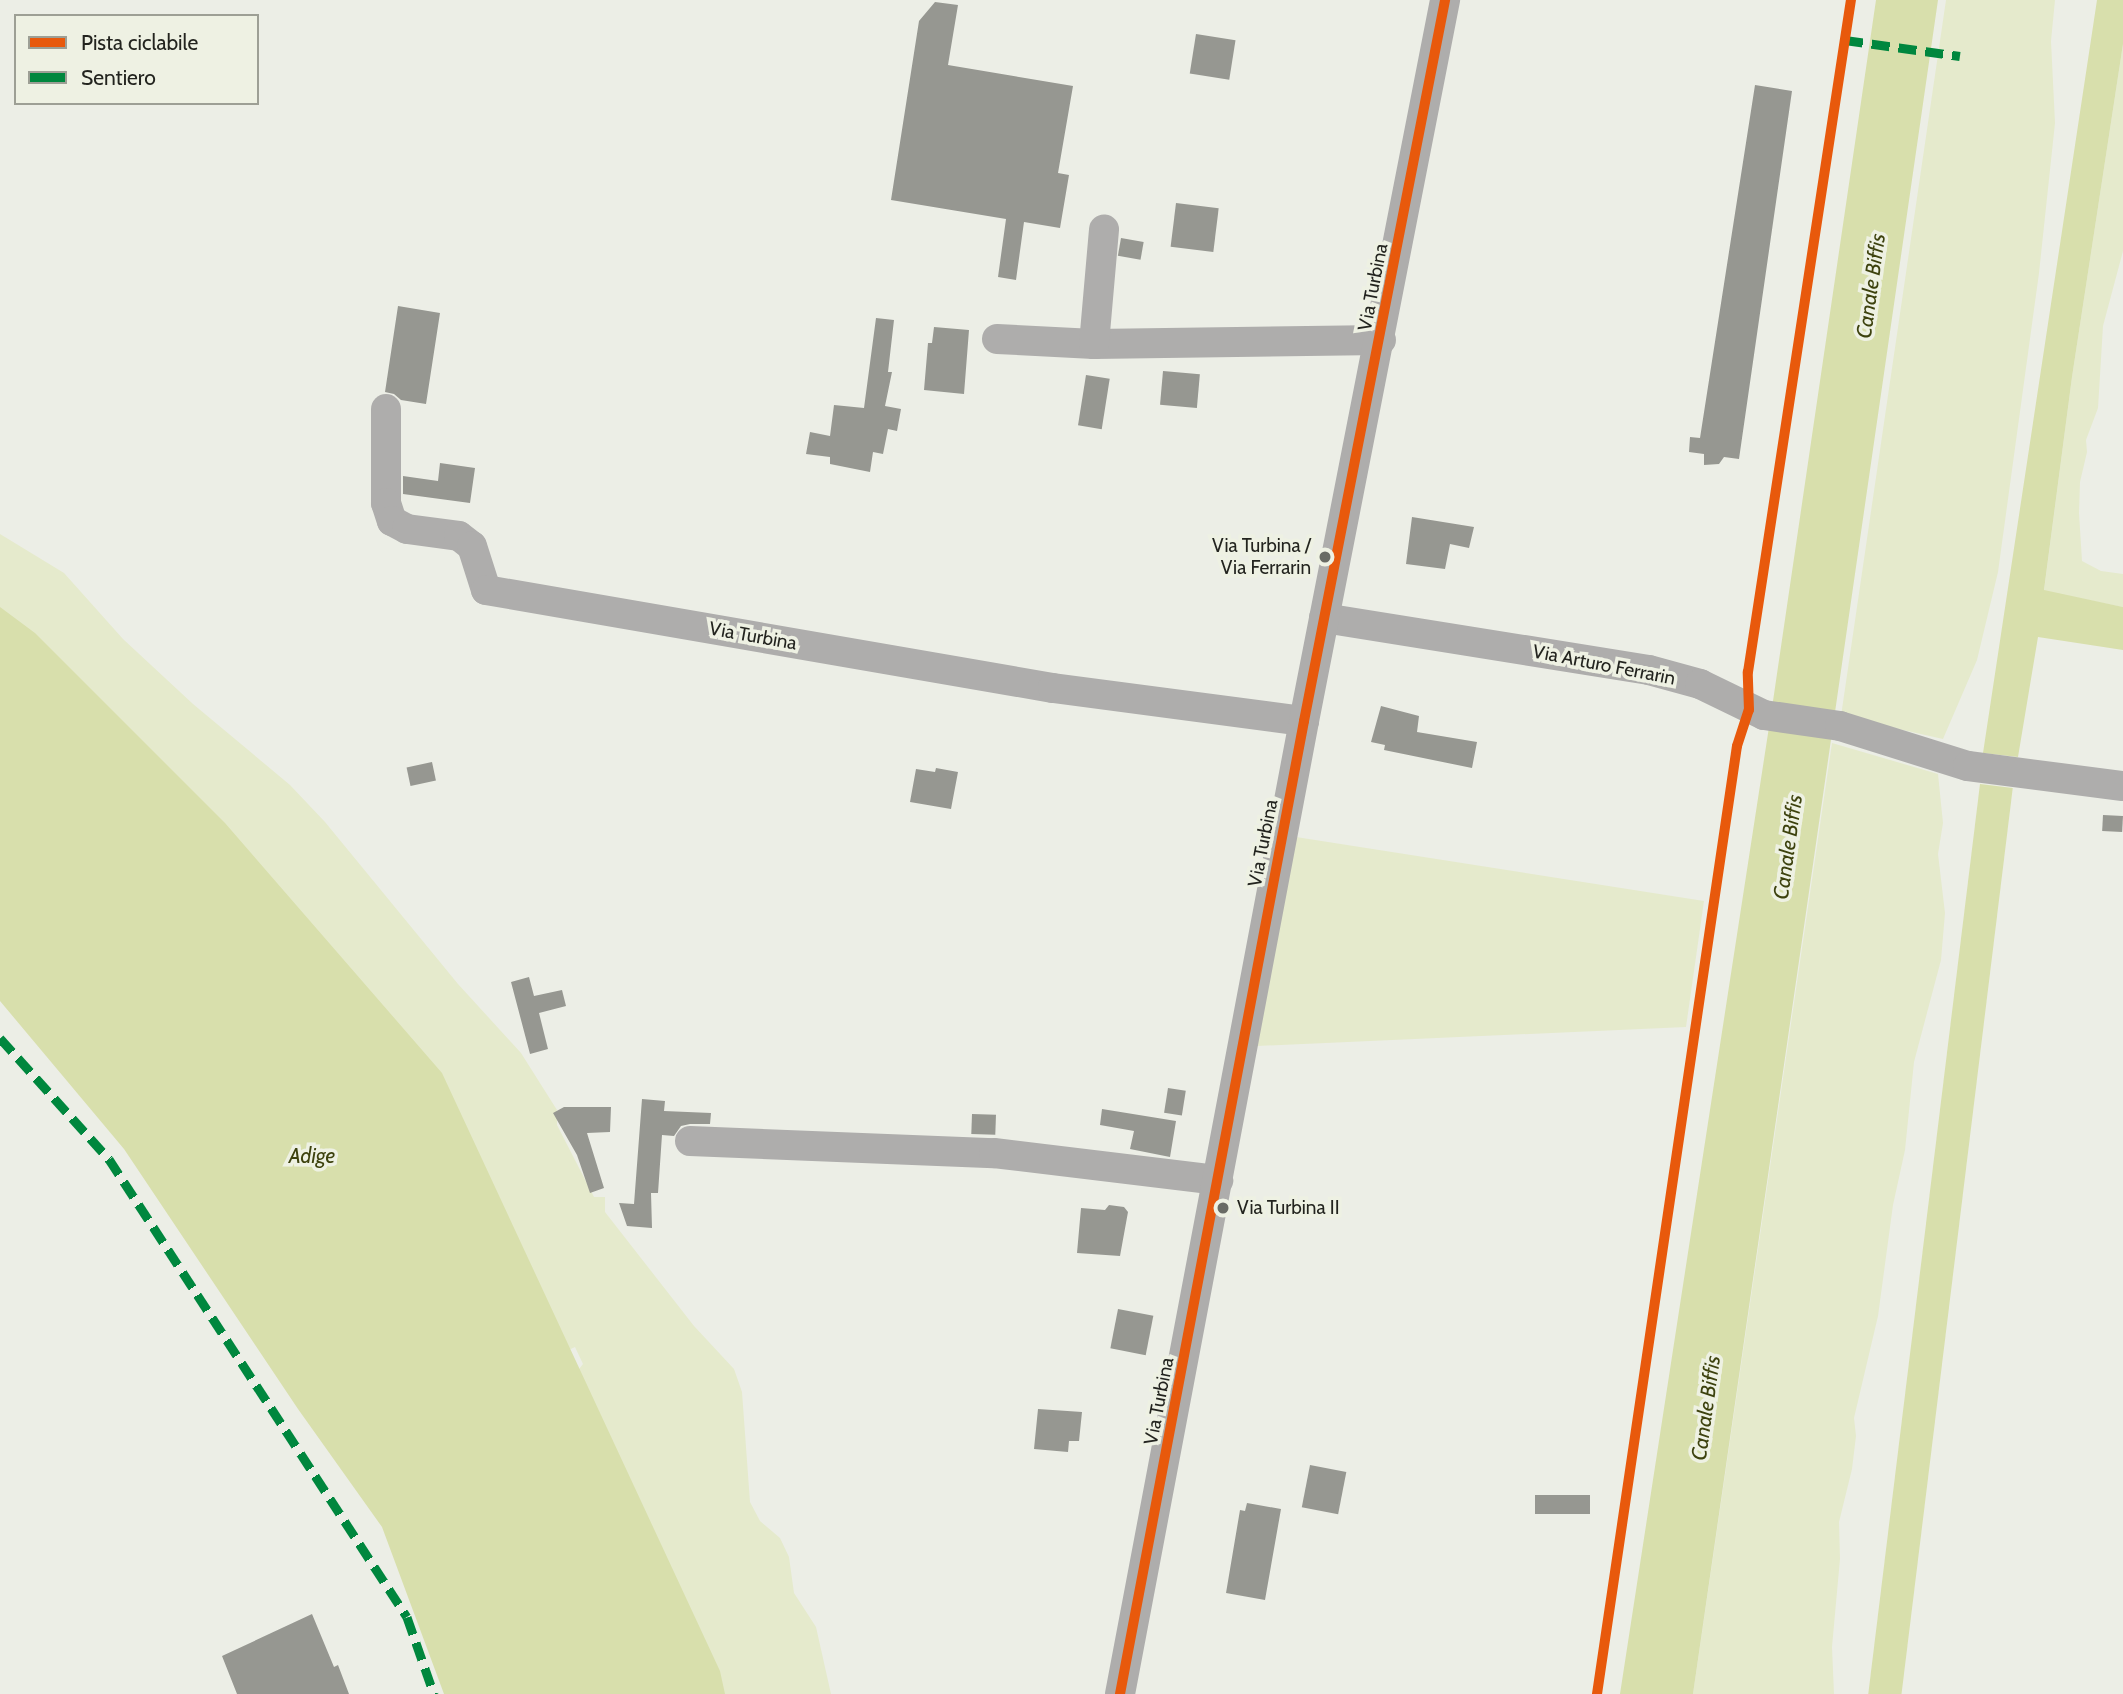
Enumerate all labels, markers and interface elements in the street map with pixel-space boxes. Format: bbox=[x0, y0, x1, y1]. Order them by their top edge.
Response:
legend bbox=[14, 14, 259, 105]
text: Pista ciclabile bbox=[81, 30, 198, 55]
text: Sentiero bbox=[81, 65, 156, 90]
water label: Canale Biffis bbox=[1851, 232, 1891, 340]
street label: Via Turbina bbox=[1353, 241, 1393, 333]
place label: Via Turbina / Via Ferrarin bbox=[1212, 535, 1311, 579]
marker: Via Turbina / Via Ferrarin bbox=[1317, 549, 1333, 565]
street label: Via Turbina bbox=[707, 617, 799, 655]
street label: Via Arturo Ferrarin bbox=[1531, 640, 1677, 690]
water label: Canale Biffis bbox=[1768, 793, 1808, 901]
street label: Via Turbina bbox=[1243, 797, 1283, 889]
water label: Adige bbox=[289, 1143, 335, 1169]
place label: Via Turbina II bbox=[1237, 1197, 1340, 1219]
marker: Via Turbina II bbox=[1215, 1200, 1231, 1216]
water label: Canale Biffis bbox=[1686, 1354, 1726, 1462]
street label: Via Turbina bbox=[1139, 1355, 1179, 1447]

